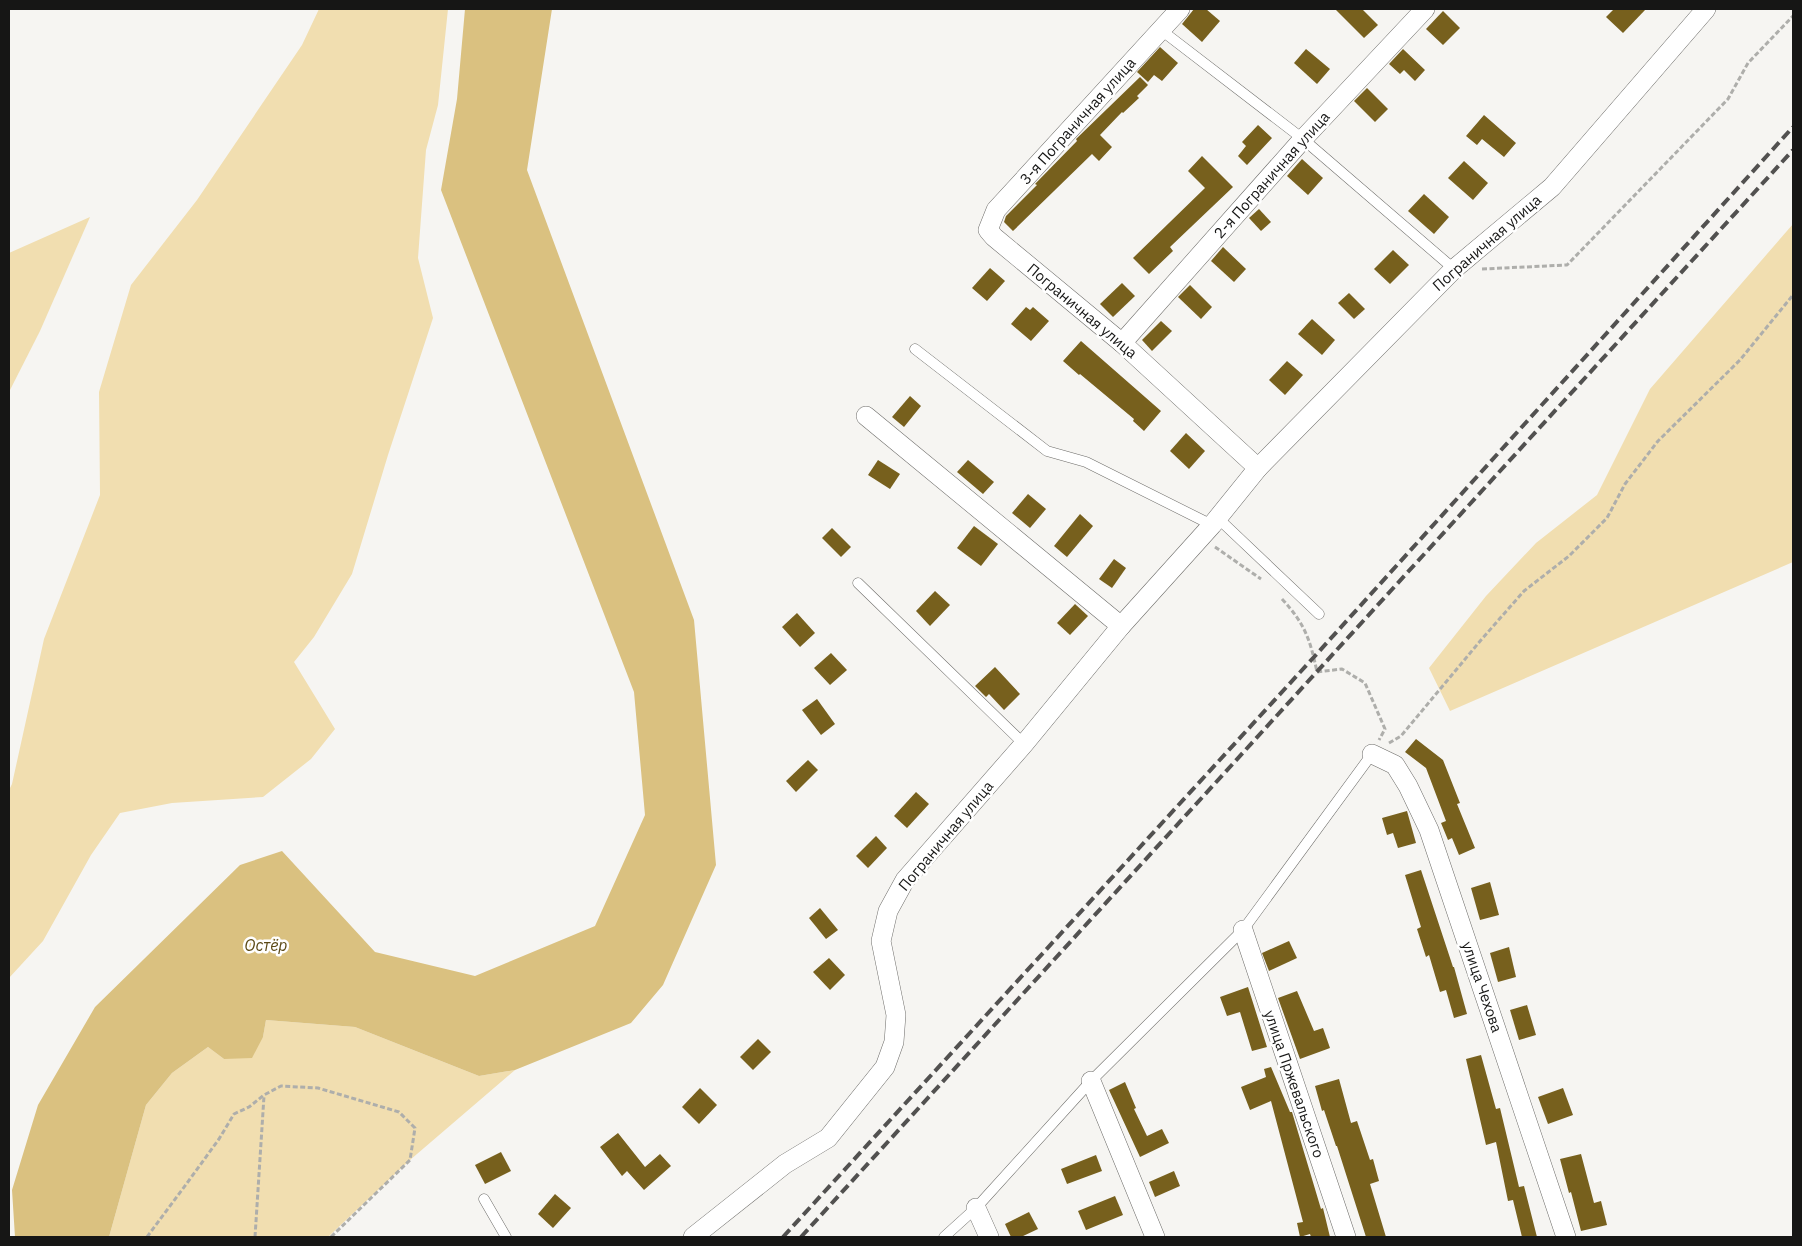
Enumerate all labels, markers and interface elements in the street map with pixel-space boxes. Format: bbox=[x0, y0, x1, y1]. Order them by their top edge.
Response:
street label: 3-я Пограничная улица bbox=[1016, 53, 1140, 188]
street label: 2-я Пограничная улица bbox=[1210, 107, 1334, 242]
street label: Пограничная улица bbox=[1428, 190, 1545, 295]
street label: Пограничная улица bbox=[1023, 259, 1141, 362]
street label: Пограничная улица bbox=[894, 777, 997, 895]
water label: Остёр bbox=[245, 935, 287, 955]
street label: улица Чехова bbox=[1458, 939, 1507, 1035]
street label: улица Пржевальского bbox=[1260, 1008, 1329, 1160]

